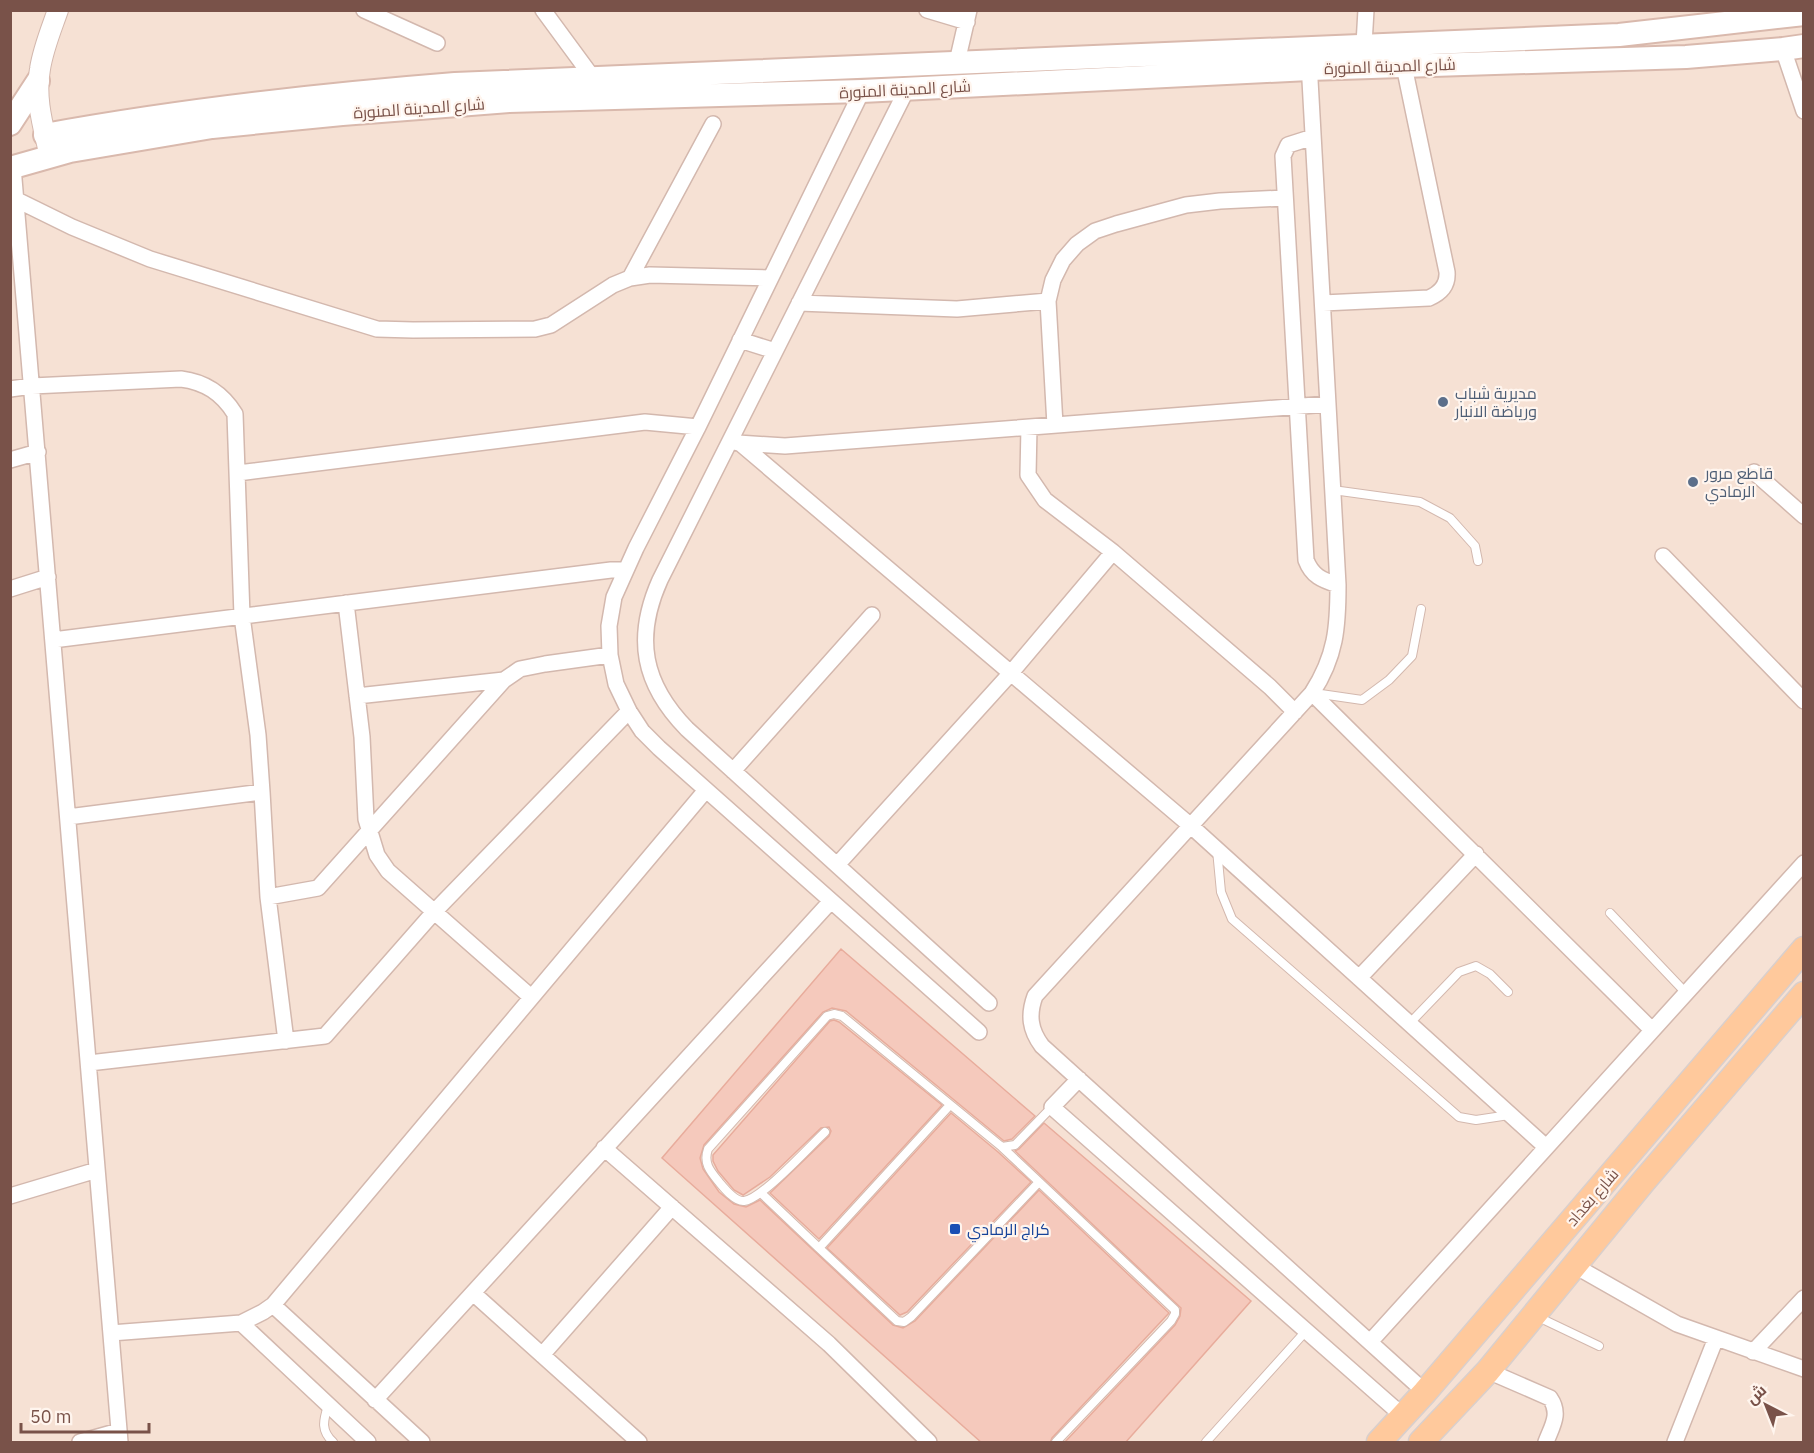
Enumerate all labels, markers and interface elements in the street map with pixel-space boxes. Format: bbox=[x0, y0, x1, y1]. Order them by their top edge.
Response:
street label: شارع المدينة المنورة bbox=[1324, 54, 1456, 80]
street label: شارع المدينة المنورة bbox=[839, 76, 971, 104]
street label: شارع المدينة المنورة bbox=[353, 93, 486, 125]
place label: مديرية شباب ورياضة الانبار bbox=[1454, 383, 1537, 421]
marker: مديرية شباب ورياضة الانبار bbox=[1436, 395, 1450, 409]
place label: قاطع مرور الرمادي bbox=[1704, 463, 1773, 505]
marker: قاطع مرور الرمادي bbox=[1686, 475, 1700, 489]
street label: شارع بغداد bbox=[1562, 1164, 1624, 1231]
place label: كراج الرمادي bbox=[967, 1219, 1050, 1243]
marker: كراج الرمادي bbox=[948, 1222, 962, 1236]
north arrow bbox=[1736, 1375, 1796, 1435]
text: ش bbox=[1742, 1380, 1770, 1408]
scale bar bbox=[21, 1396, 148, 1434]
text: 50 m bbox=[30, 1405, 72, 1428]

